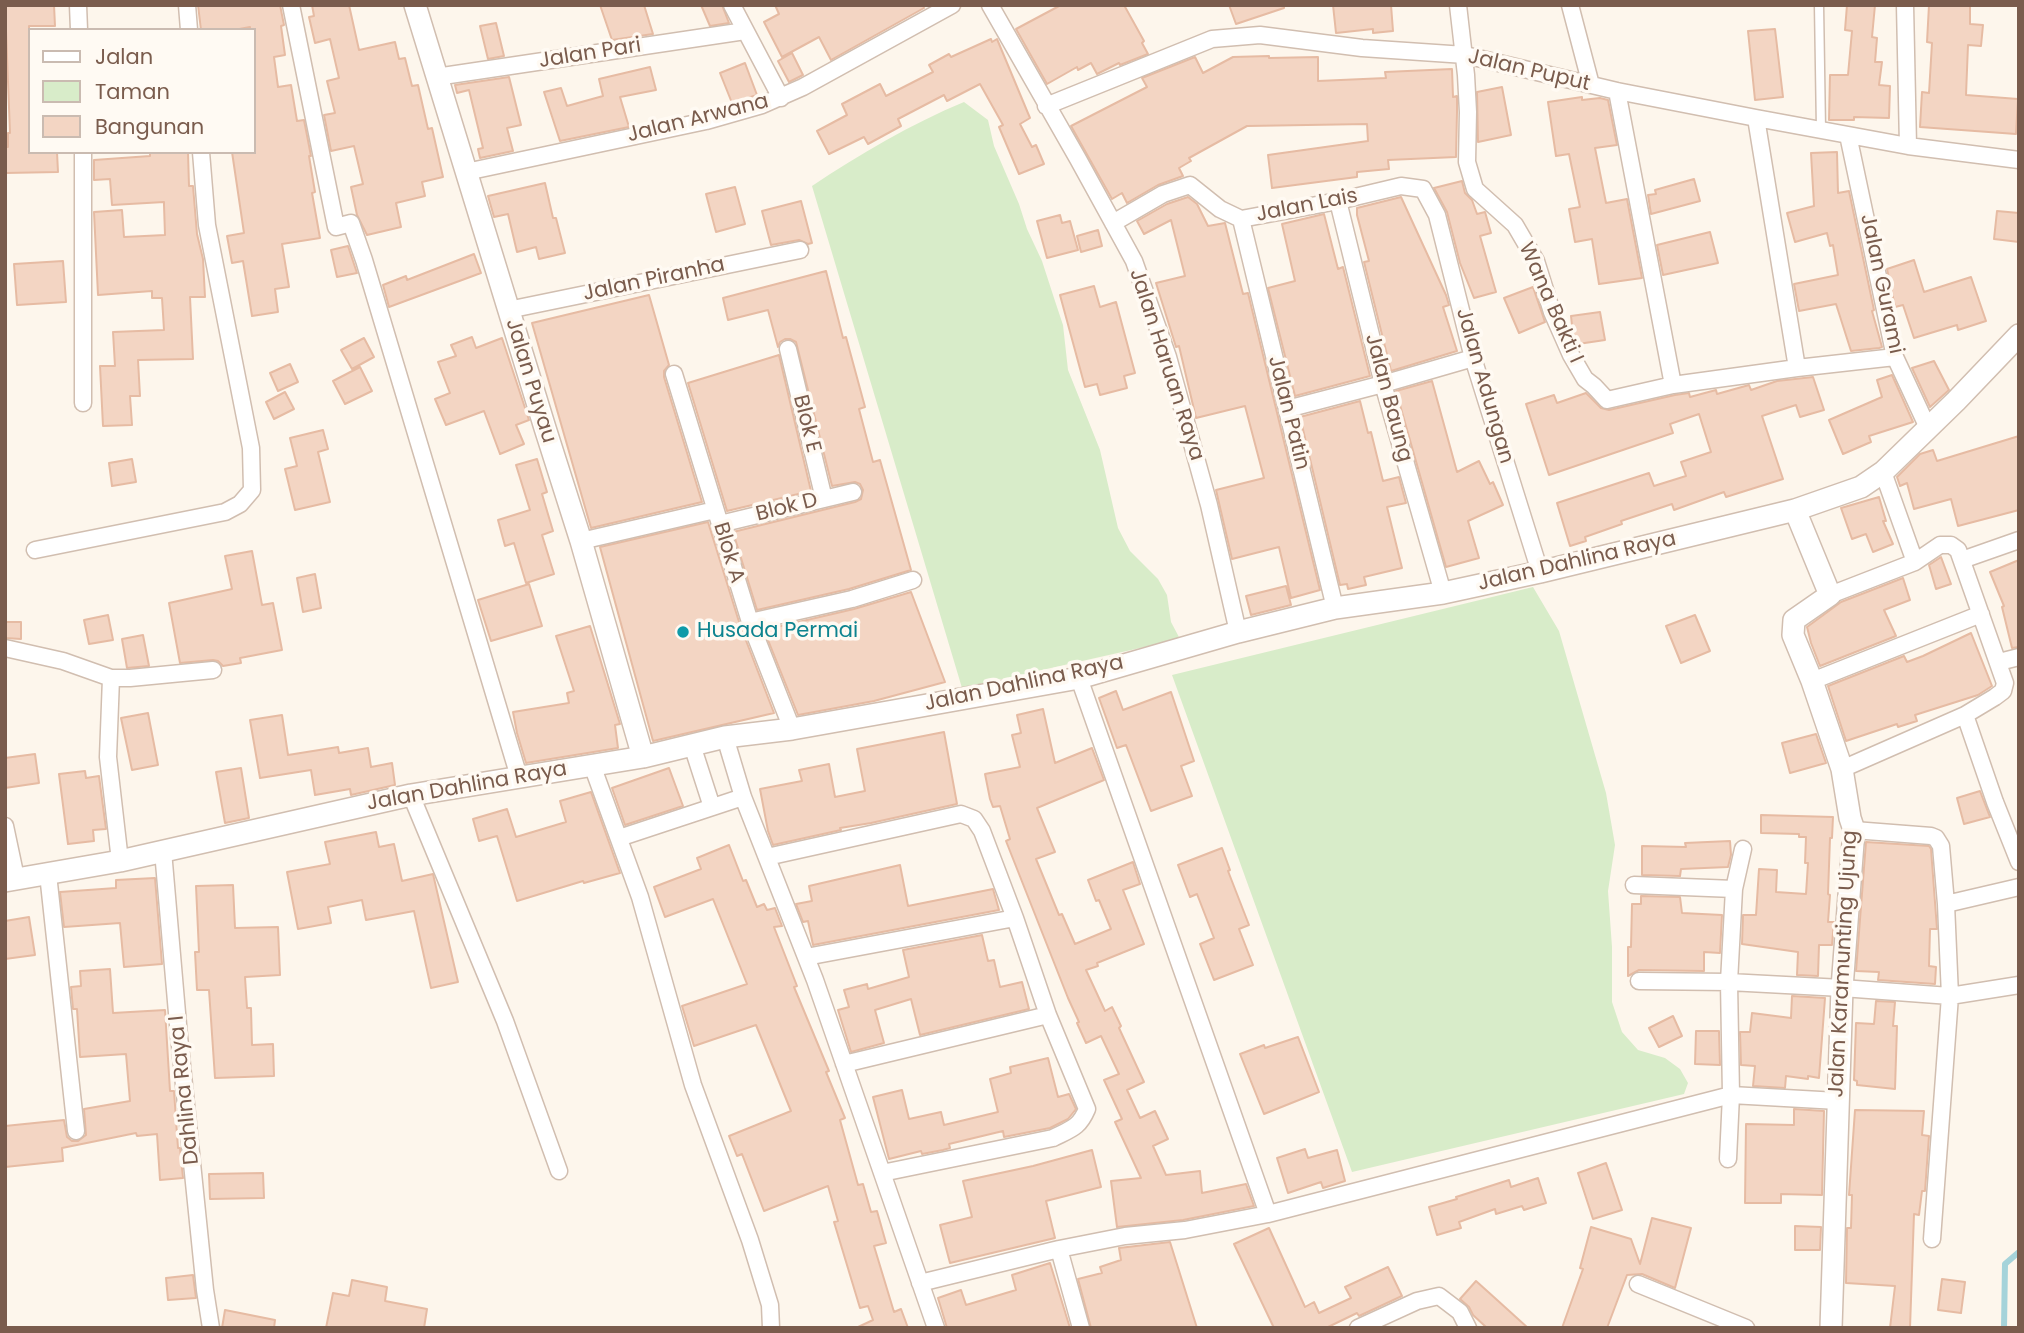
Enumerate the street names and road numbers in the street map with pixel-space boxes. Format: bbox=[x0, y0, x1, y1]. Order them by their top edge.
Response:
street label: Jalan Pari bbox=[537, 33, 643, 75]
street label: Jalan Puput bbox=[1465, 45, 1593, 97]
street label: Jalan Arwana bbox=[625, 89, 771, 149]
street label: Jalan Lais bbox=[1254, 184, 1360, 228]
street label: Jalan Gurami bbox=[1854, 212, 1908, 356]
street label: Wana Bakti I bbox=[1512, 239, 1588, 367]
street label: Jalan Piranha bbox=[581, 253, 727, 307]
street label: Jalan Haruan Raya bbox=[1123, 266, 1209, 464]
street label: Jalan Adungan bbox=[1450, 305, 1518, 467]
street label: Jalan Puyau bbox=[499, 316, 561, 446]
street label: Jalan Baung bbox=[1359, 331, 1417, 465]
street label: Jalan Patin bbox=[1262, 354, 1314, 472]
street label: Blok E bbox=[787, 392, 825, 456]
street label: Blok D bbox=[754, 488, 820, 528]
street label: Blok A bbox=[707, 520, 749, 586]
street label: Jalan Dahlina Raya bbox=[1475, 527, 1679, 597]
street label: Jalan Dahlina Raya bbox=[922, 651, 1126, 717]
street label: Jalan Dahlina Raya bbox=[365, 757, 569, 817]
street label: Jalan Karamunting Ujung bbox=[1824, 830, 1864, 1098]
street label: Dahlina Raya I bbox=[165, 1014, 205, 1166]

